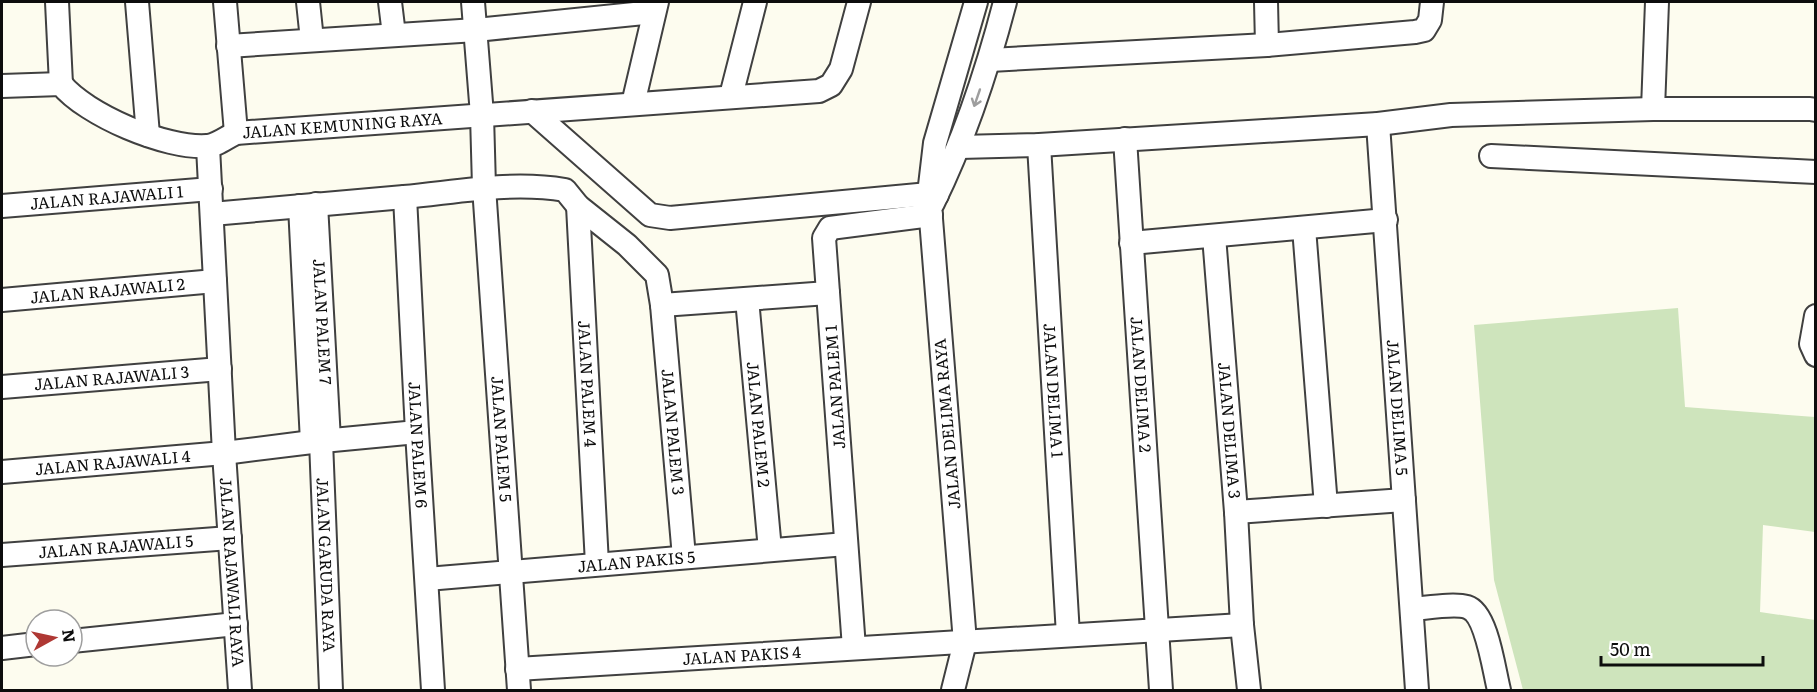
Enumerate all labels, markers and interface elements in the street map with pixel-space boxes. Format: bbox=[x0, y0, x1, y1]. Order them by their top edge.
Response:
one-way arrow bbox=[970, 88, 981, 107]
street label: JALAN KEMUNING RAYA bbox=[241, 105, 443, 144]
street label: JALAN RAJAWALI 1 bbox=[29, 178, 185, 215]
street label: JALAN PALEM 7 bbox=[308, 258, 339, 386]
street label: JALAN RAJAWALI 2 bbox=[29, 271, 186, 308]
street label: JALAN DELIMA 2 bbox=[1126, 316, 1158, 453]
street label: JALAN PALEM 4 bbox=[573, 320, 604, 448]
street label: JALAN DELIMA 1 bbox=[1039, 322, 1071, 459]
street label: JALAN PALEM 1 bbox=[818, 324, 850, 450]
street label: JALAN DELIMA RAYA bbox=[927, 337, 965, 510]
street label: JALAN DELIMA 5 bbox=[1382, 338, 1415, 476]
street label: JALAN RAJAWALI 3 bbox=[33, 359, 190, 395]
street label: JALAN PALEM 2 bbox=[742, 360, 777, 488]
street label: JALAN DELIMA 3 bbox=[1213, 361, 1248, 500]
street label: JALAN PALEM 3 bbox=[657, 368, 692, 496]
street label: JALAN PALEM 5 bbox=[486, 375, 519, 503]
street label: JALAN PALEM 6 bbox=[403, 381, 435, 509]
street label: JALAN RAJAWALI 4 bbox=[34, 443, 191, 480]
street label: JALAN RAJAWALI RAYA bbox=[215, 477, 251, 668]
street label: JALAN GARUDA RAYA bbox=[311, 477, 342, 653]
street label: JALAN RAJAWALI 5 bbox=[37, 528, 194, 563]
street label: JALAN PAKIS 5 bbox=[576, 544, 696, 577]
north arrow bbox=[24, 608, 84, 668]
text: N bbox=[57, 627, 83, 644]
scale bar bbox=[1601, 629, 1763, 667]
text: 50 m bbox=[1610, 635, 1651, 662]
street label: JALAN PAKIS 4 bbox=[682, 639, 802, 670]

